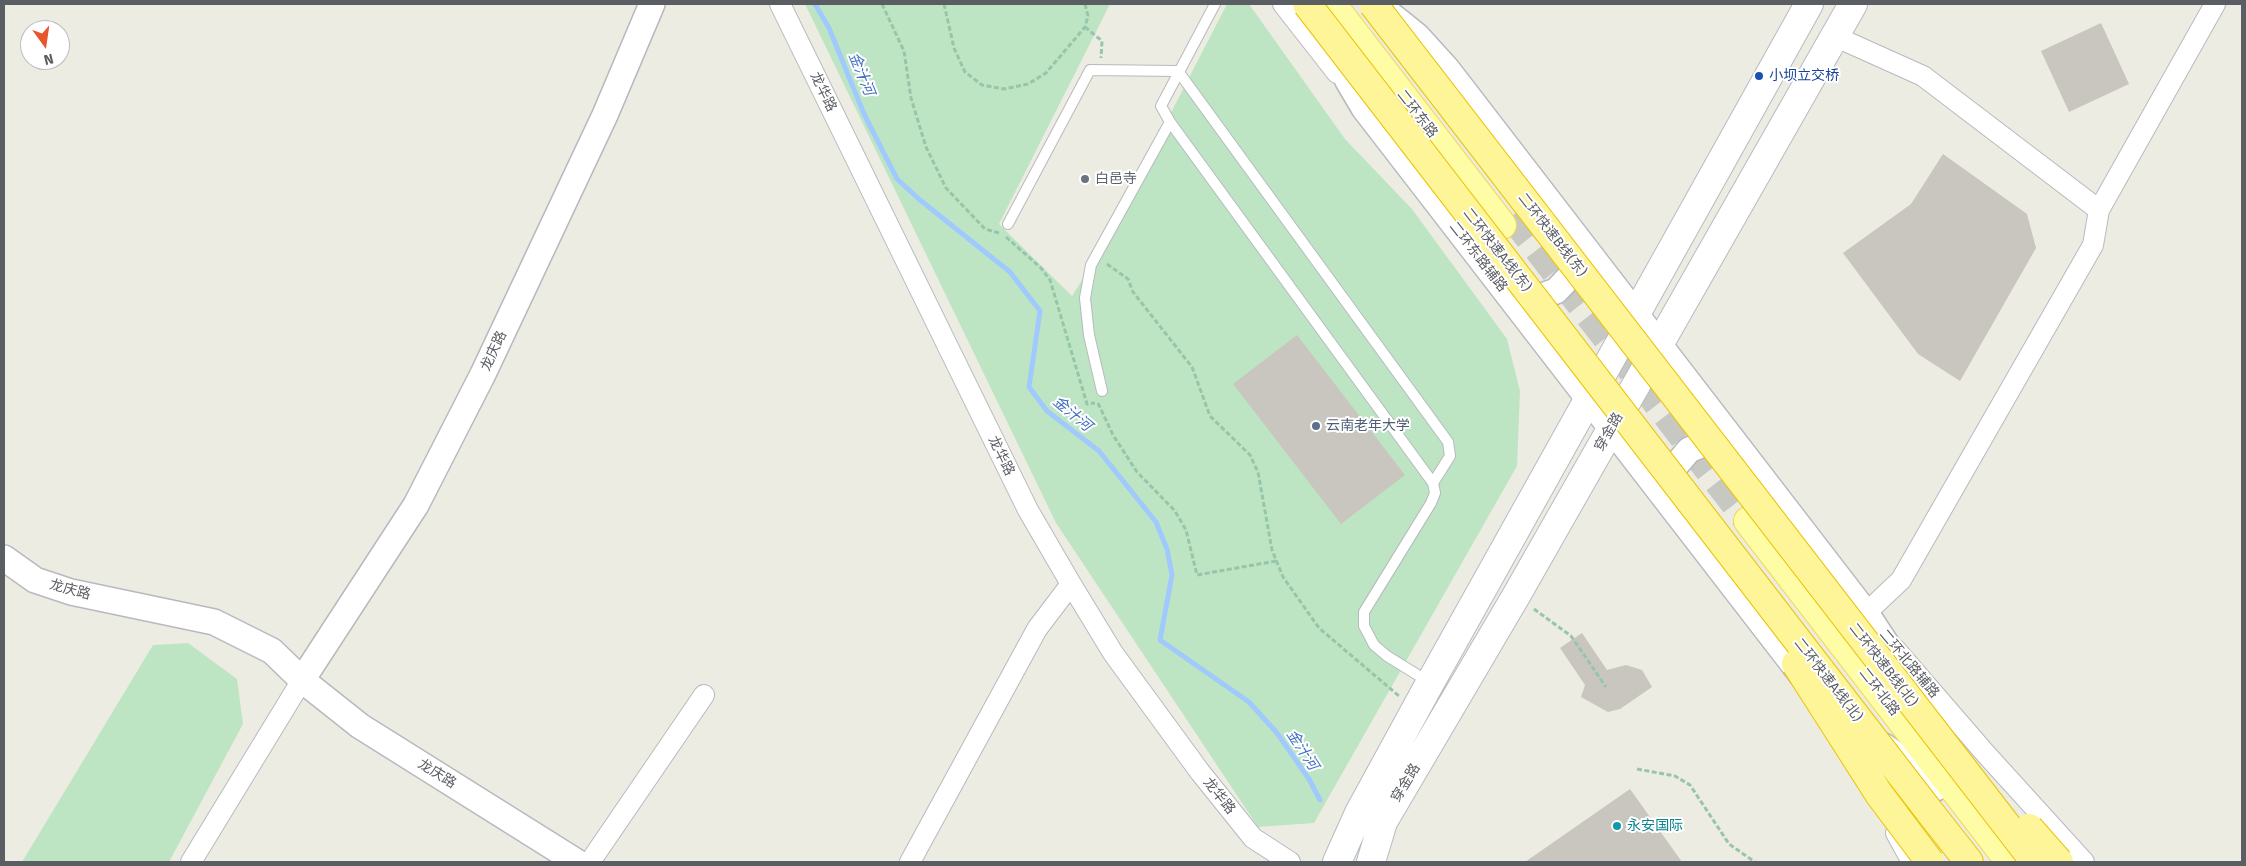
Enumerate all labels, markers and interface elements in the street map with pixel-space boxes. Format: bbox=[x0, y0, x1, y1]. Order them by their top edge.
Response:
north arrow bbox=[20, 20, 70, 70]
text: N bbox=[42, 50, 55, 68]
water label: 金汁河 bbox=[844, 50, 878, 98]
place label: 小坝立交桥 bbox=[1769, 68, 1839, 84]
street label: 龙华路 bbox=[806, 69, 840, 115]
marker: 小坝立交桥 bbox=[1753, 70, 1765, 82]
street label: 二环东路 bbox=[1393, 87, 1441, 141]
place label: 白邑寺 bbox=[1095, 171, 1137, 187]
marker: 白邑寺 bbox=[1079, 173, 1091, 185]
street label: 二环快速B线(东) bbox=[1514, 190, 1590, 280]
street label: 二环快速A线(东) bbox=[1459, 205, 1535, 295]
street label: 二环东路辅路 bbox=[1446, 219, 1510, 295]
street label: 龙庆路 bbox=[478, 328, 510, 374]
water label: 金汁河 bbox=[1049, 393, 1095, 435]
street label: 穿金路 bbox=[1591, 410, 1627, 454]
place label: 云南老年大学 bbox=[1326, 418, 1410, 434]
marker: 云南老年大学 bbox=[1310, 420, 1322, 432]
street label: 龙华路 bbox=[984, 433, 1018, 479]
street label: 龙庆路 bbox=[48, 576, 92, 604]
street label: 二环快速B线(北) bbox=[1845, 620, 1921, 710]
street label: 二环北路辅路 bbox=[1876, 626, 1942, 702]
street label: 二环快速A线(北) bbox=[1790, 635, 1866, 725]
street label: 二环北路 bbox=[1855, 665, 1903, 719]
water label: 金汁河 bbox=[1282, 726, 1322, 774]
street label: 龙庆路 bbox=[415, 756, 459, 792]
street label: 穿金路 bbox=[1388, 761, 1424, 805]
street label: 龙华路 bbox=[1199, 774, 1239, 818]
place label: 永安国际 bbox=[1627, 818, 1683, 834]
marker: 永安国际 bbox=[1611, 820, 1623, 832]

